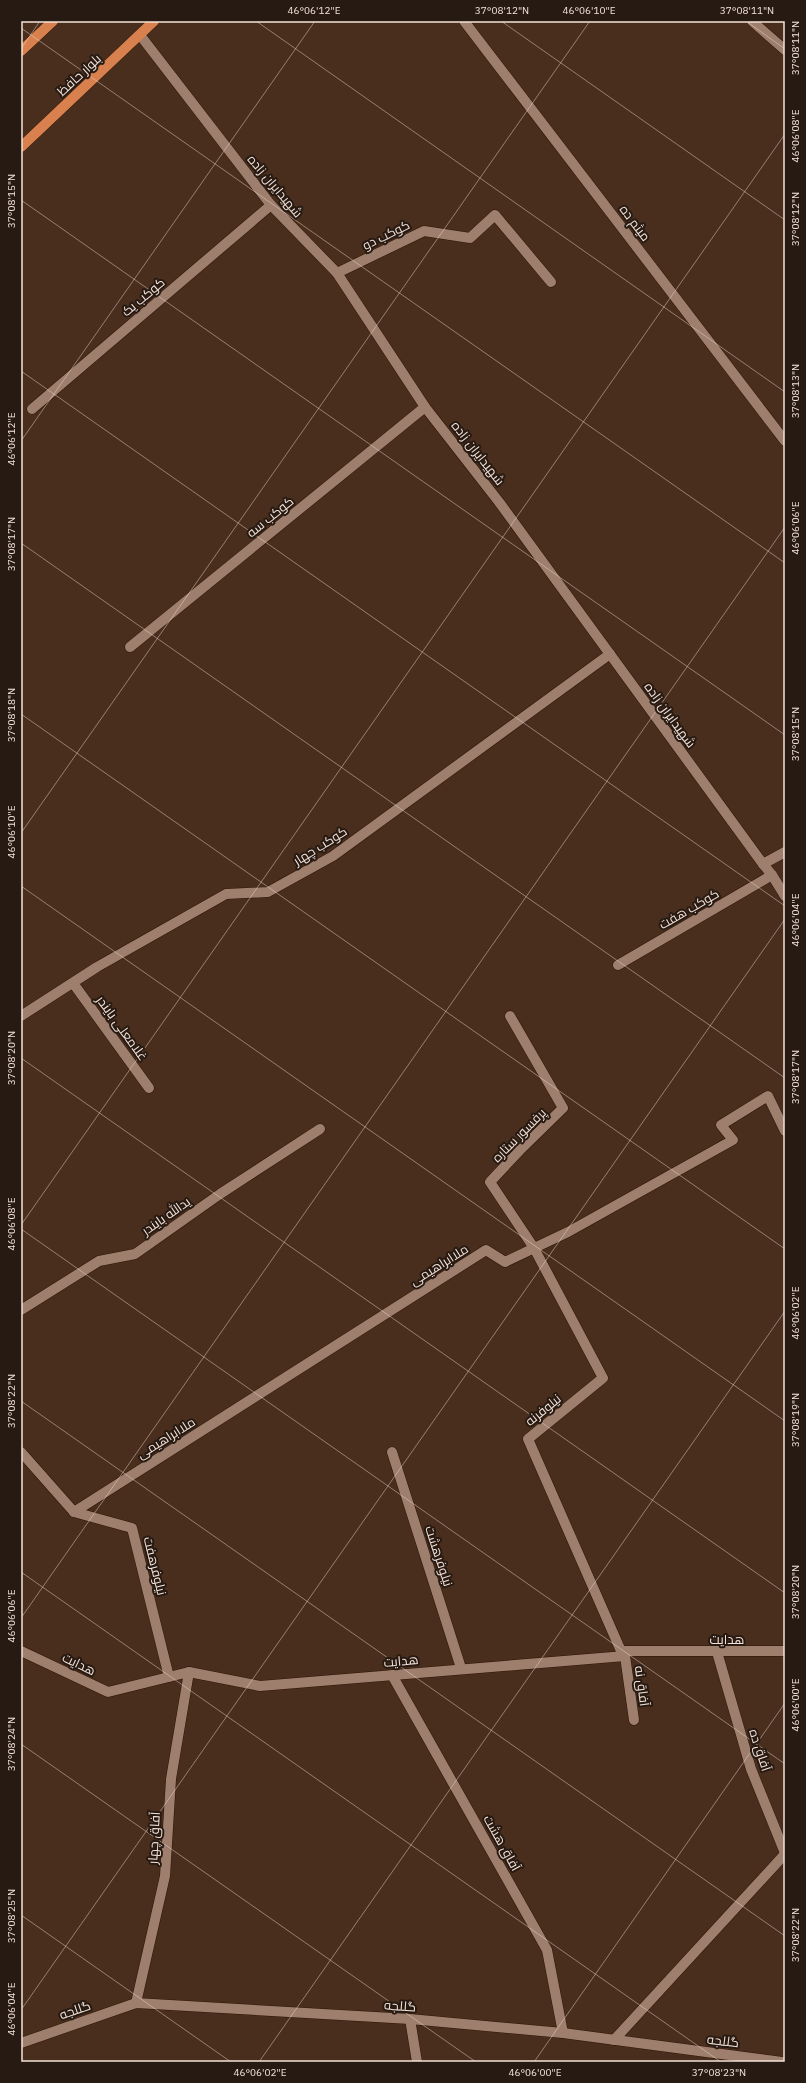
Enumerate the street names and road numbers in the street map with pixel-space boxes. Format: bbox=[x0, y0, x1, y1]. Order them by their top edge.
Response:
street label: بلوار حافظ bbox=[53, 50, 105, 100]
street label: شهیدایران زاده bbox=[244, 151, 306, 221]
street label: میثم ده bbox=[615, 201, 654, 245]
street label: کوکب دو bbox=[359, 216, 413, 254]
street label: کوکب یک bbox=[118, 274, 168, 320]
street label: شهیدایران زاده bbox=[448, 417, 508, 489]
street label: کوکب سه bbox=[243, 493, 297, 541]
street label: شهیدایران زاده bbox=[640, 679, 700, 751]
street label: کوکب چهار bbox=[289, 823, 351, 871]
street label: کوکب هفت bbox=[656, 885, 722, 933]
street label: غلامعلی بایندر bbox=[92, 991, 151, 1064]
street label: پرفسور ستاره bbox=[488, 1104, 551, 1166]
street label: یدالله بایندر bbox=[138, 1193, 194, 1240]
street label: ملاابراهیمی bbox=[407, 1240, 471, 1290]
street label: نیلوفرنه bbox=[521, 1390, 565, 1430]
street label: ملاابراهیمی bbox=[134, 1413, 198, 1463]
street label: نیلوفرهشت bbox=[421, 1524, 457, 1588]
street label: نیلوفرهفت bbox=[140, 1535, 170, 1597]
street label: هدایت bbox=[710, 1631, 744, 1648]
street label: هدایت bbox=[60, 1649, 98, 1679]
street label: هدایت bbox=[383, 1651, 419, 1671]
street label: آفاق نه bbox=[631, 1665, 653, 1708]
street label: آفاق ده bbox=[745, 1727, 775, 1774]
street label: آفاق چهار bbox=[144, 1811, 165, 1866]
street label: آفاق هشت bbox=[480, 1812, 525, 1875]
street label: گللجه bbox=[383, 1996, 417, 2016]
street label: گللجه bbox=[57, 1997, 93, 2023]
street label: گللجه bbox=[706, 2031, 740, 2051]

